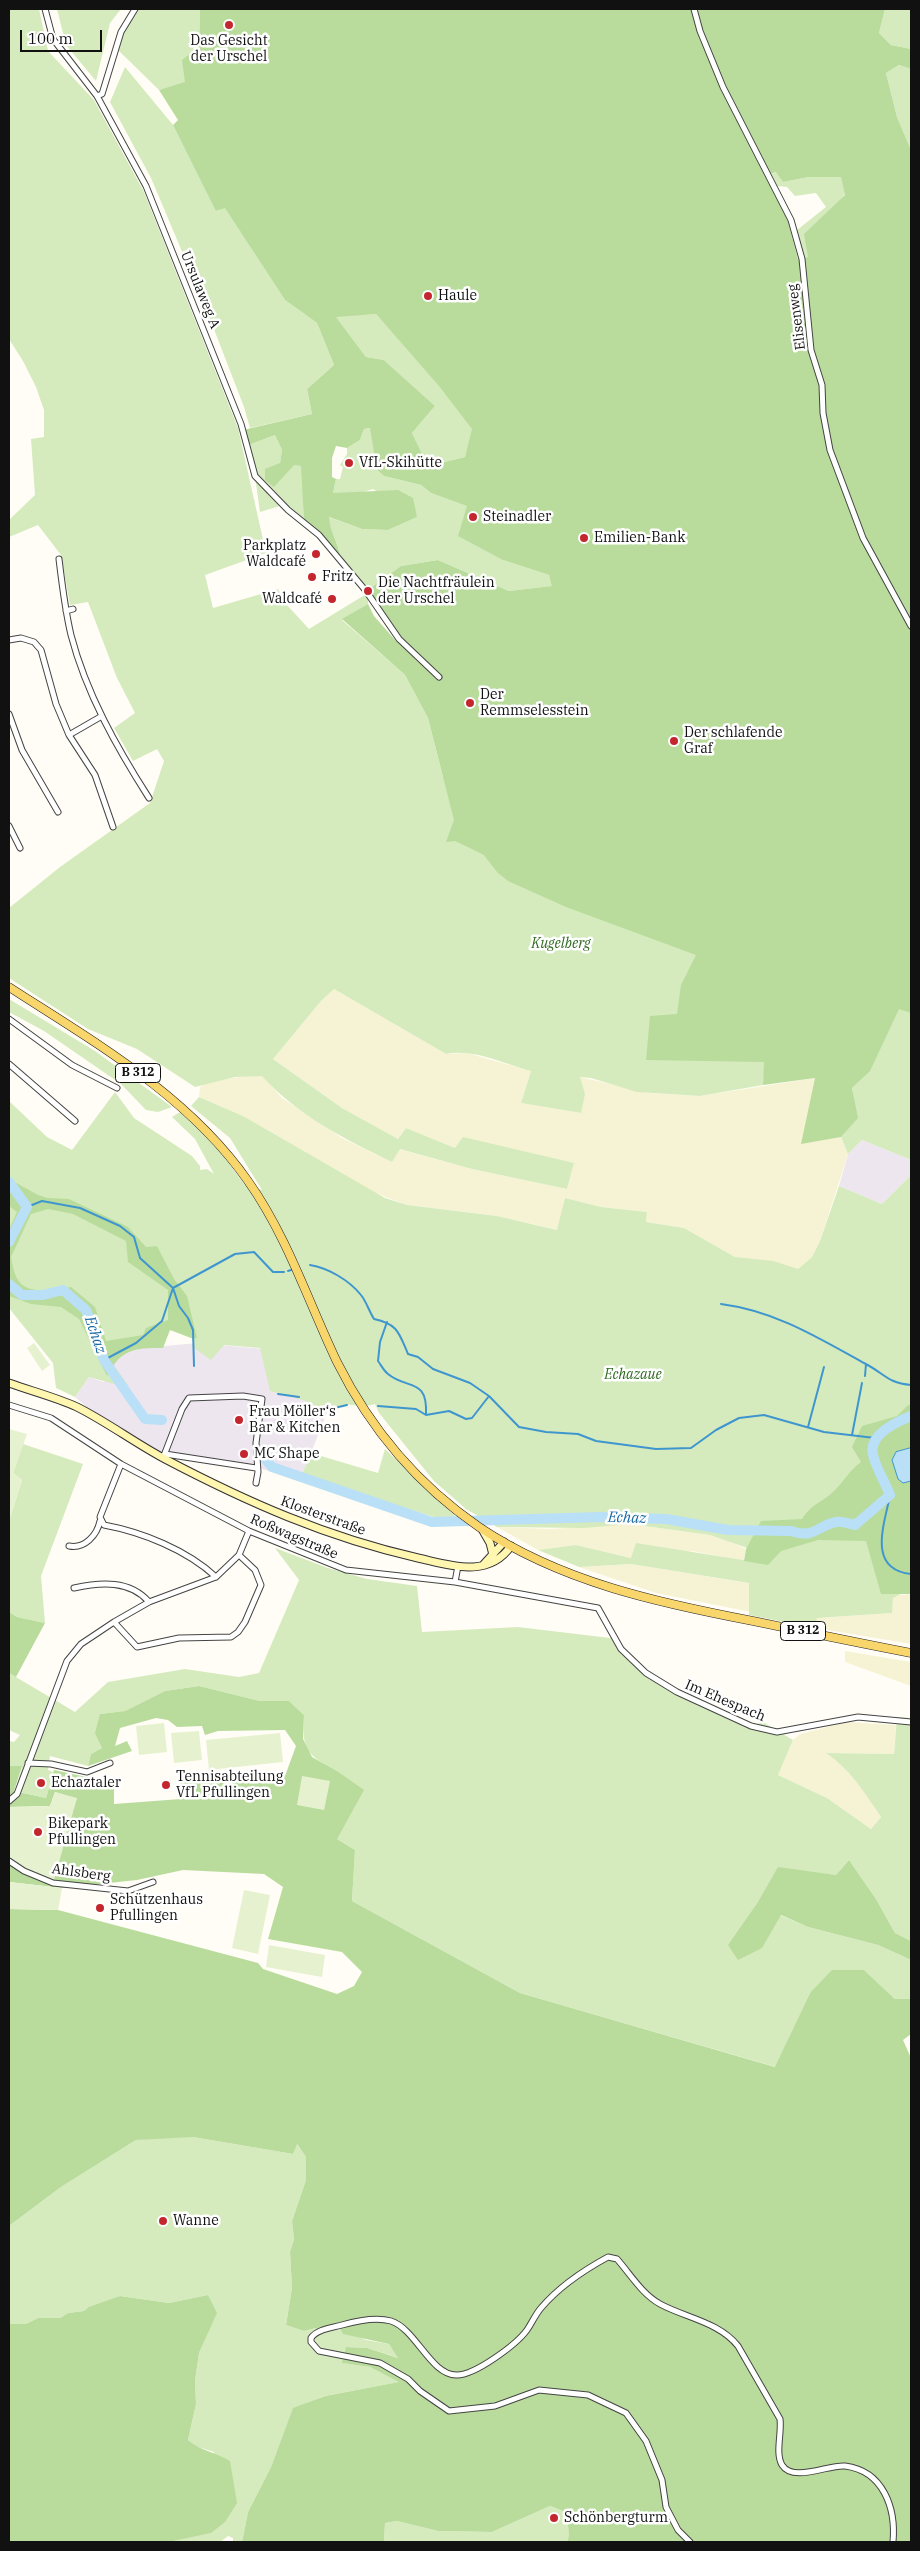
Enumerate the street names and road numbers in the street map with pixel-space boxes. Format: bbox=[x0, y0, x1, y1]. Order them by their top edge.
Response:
street label: Ursulaweg A bbox=[177, 249, 223, 331]
street label: Elisenweg bbox=[785, 283, 809, 351]
road number: B 312 bbox=[116, 1064, 160, 1082]
street label: Klosterstraße bbox=[278, 1493, 368, 1539]
street label: Roßwagstraße bbox=[248, 1511, 340, 1563]
road number: B 312 bbox=[780, 1622, 826, 1640]
street label: Im Ehespach bbox=[682, 1677, 768, 1725]
street label: Ahlsberg bbox=[51, 1861, 111, 1885]

